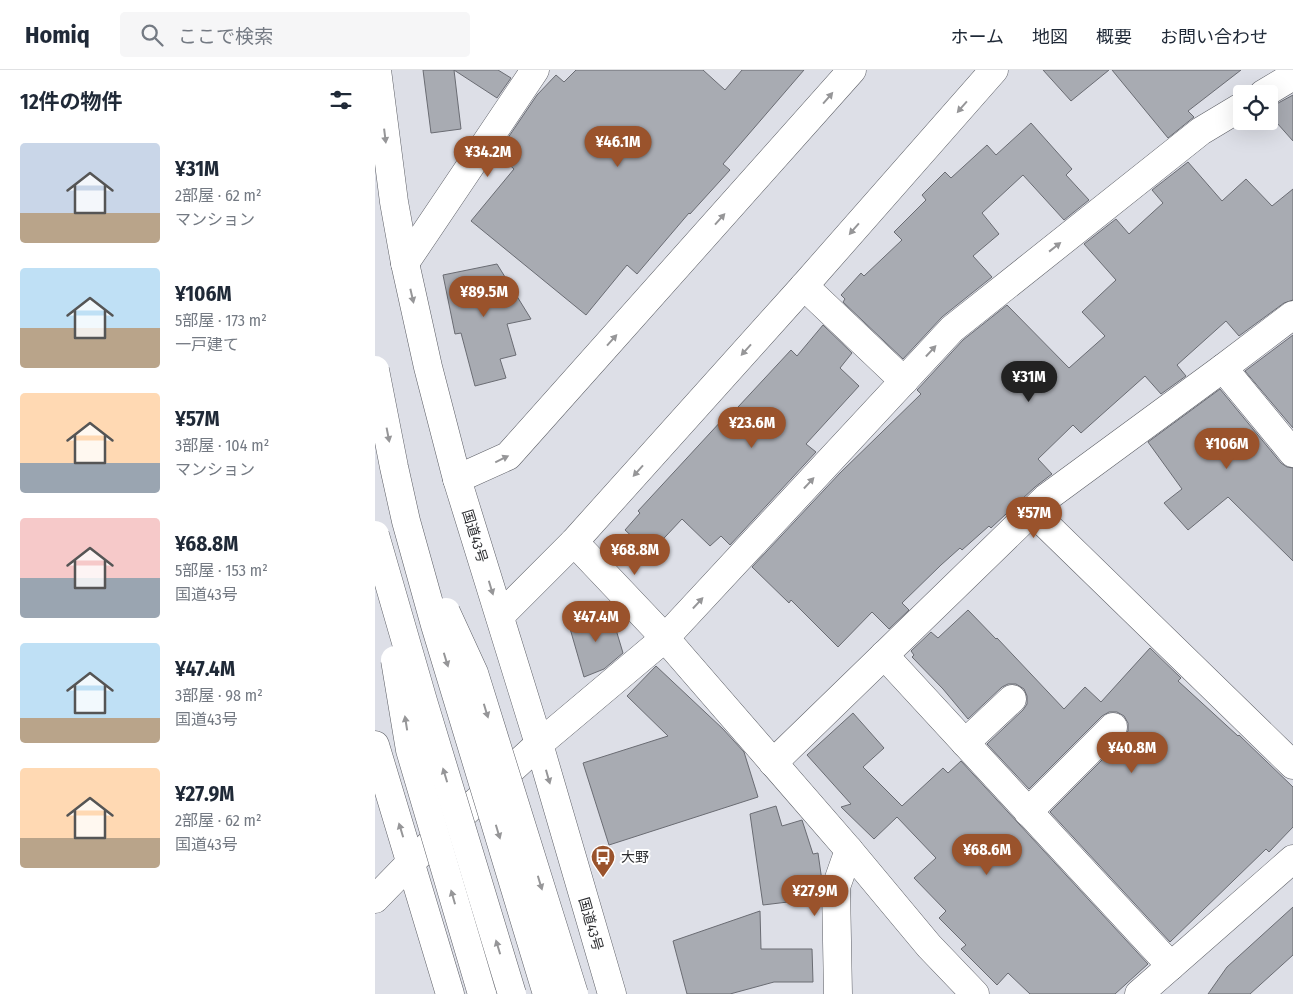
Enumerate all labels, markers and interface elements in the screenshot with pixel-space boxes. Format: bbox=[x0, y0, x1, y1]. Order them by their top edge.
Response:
search box bbox=[120, 12, 470, 57]
text: Homiq bbox=[25, 21, 90, 49]
icon: search bbox=[138, 21, 166, 49]
text: ここで検索 bbox=[178, 25, 273, 48]
text: ホーム bbox=[951, 26, 1004, 48]
text: 地図 bbox=[1032, 26, 1068, 48]
text: 概要 bbox=[1096, 26, 1132, 48]
text: お問い合わせ bbox=[1160, 26, 1268, 48]
map controls bbox=[1233, 85, 1278, 130]
button: locate bbox=[1233, 85, 1278, 130]
icon: filters bbox=[327, 86, 355, 114]
text: 12件の物件 bbox=[20, 89, 123, 115]
one-way arrow bbox=[822, 92, 834, 104]
one-way arrow bbox=[956, 100, 967, 113]
pin: ¥46.1M bbox=[577, 126, 659, 168]
one-way arrow bbox=[381, 128, 389, 144]
text: ¥46.1M bbox=[596, 132, 640, 151]
pin: ¥34.2M bbox=[447, 136, 529, 178]
text: ¥34.2M bbox=[465, 142, 511, 161]
text: ¥31M bbox=[175, 156, 219, 182]
icon: home bbox=[60, 163, 120, 223]
text: 2部屋 · 62 m² bbox=[175, 186, 262, 205]
text: マンション bbox=[175, 210, 255, 229]
one-way arrow bbox=[714, 213, 725, 225]
one-way arrow bbox=[848, 222, 860, 234]
one-way arrow bbox=[1049, 241, 1062, 252]
pin: ¥89.5M bbox=[443, 276, 525, 318]
text: ¥106M bbox=[175, 281, 232, 307]
text: ¥89.5M bbox=[460, 282, 508, 301]
icon: home bbox=[60, 288, 120, 348]
one-way arrow bbox=[408, 288, 416, 303]
text: 5部屋 · 173 m² bbox=[175, 311, 267, 330]
text: 一戸建て bbox=[175, 335, 239, 354]
one-way arrow bbox=[606, 335, 618, 347]
one-way arrow bbox=[740, 344, 752, 356]
one-way arrow bbox=[925, 346, 937, 358]
pin: ¥31M bbox=[999, 360, 1059, 403]
text: ¥31M bbox=[1012, 367, 1046, 386]
text: ¥57M bbox=[175, 406, 220, 432]
pin: ¥23.6M bbox=[711, 406, 793, 449]
icon: home bbox=[60, 413, 120, 473]
text: ¥23.6M bbox=[729, 413, 775, 432]
one-way arrow bbox=[384, 427, 392, 443]
pin: ¥106M bbox=[1192, 428, 1262, 470]
text: ¥106M bbox=[1205, 434, 1249, 453]
text: 3部屋 · 104 m² bbox=[175, 436, 269, 455]
one-way arrow bbox=[494, 455, 509, 463]
text: マンション bbox=[175, 460, 255, 479]
one-way arrow bbox=[632, 465, 644, 477]
one-way arrow bbox=[803, 478, 815, 490]
pin: ¥57M bbox=[1004, 496, 1064, 539]
text: ¥57M bbox=[1017, 503, 1051, 522]
street label: 国道43号 bbox=[458, 507, 491, 565]
text: ¥68.8M bbox=[175, 531, 238, 557]
pin: ¥68.8M bbox=[594, 534, 676, 576]
icon: home bbox=[60, 538, 120, 598]
text: ¥68.8M bbox=[611, 540, 659, 559]
text: 5部屋 · 153 m² bbox=[175, 561, 268, 580]
one-way arrow bbox=[488, 580, 496, 595]
text: 国道43号 bbox=[175, 585, 238, 604]
one-way arrow bbox=[693, 596, 704, 609]
pin: ¥47.4M bbox=[555, 600, 637, 643]
text: ¥47.4M bbox=[573, 607, 619, 626]
one-way arrow bbox=[442, 652, 450, 667]
text: ¥47.4M bbox=[175, 656, 235, 682]
icon: home bbox=[60, 663, 120, 723]
text: 3部屋 · 98 m² bbox=[175, 686, 263, 705]
one-way arrow bbox=[482, 704, 490, 719]
text: 国道43号 bbox=[175, 710, 238, 729]
one-way arrow bbox=[401, 715, 409, 731]
pin: ¥40.8M bbox=[1091, 732, 1173, 774]
text: ¥40.8M bbox=[1108, 738, 1156, 757]
one-way arrow bbox=[441, 768, 449, 783]
one-way arrow bbox=[545, 769, 553, 784]
text: ¥27.9M bbox=[175, 781, 234, 807]
icon: home bbox=[60, 788, 120, 848]
text: 2部屋 · 62 m² bbox=[175, 811, 262, 830]
one-way arrow bbox=[397, 822, 405, 837]
one-way arrow bbox=[494, 825, 502, 840]
pin: ¥68.6M bbox=[946, 834, 1028, 876]
text: 国道43号 bbox=[175, 835, 238, 854]
text: ¥68.6M bbox=[963, 840, 1011, 859]
bus stop icon: 大野 bbox=[590, 844, 616, 878]
place label: 大野 bbox=[621, 849, 649, 866]
pin: ¥27.9M bbox=[774, 874, 856, 917]
one-way arrow bbox=[536, 876, 544, 891]
text: ¥27.9M bbox=[792, 881, 838, 900]
one-way arrow bbox=[449, 889, 457, 904]
street label: 国道43号 bbox=[575, 895, 606, 953]
one-way arrow bbox=[493, 940, 501, 955]

